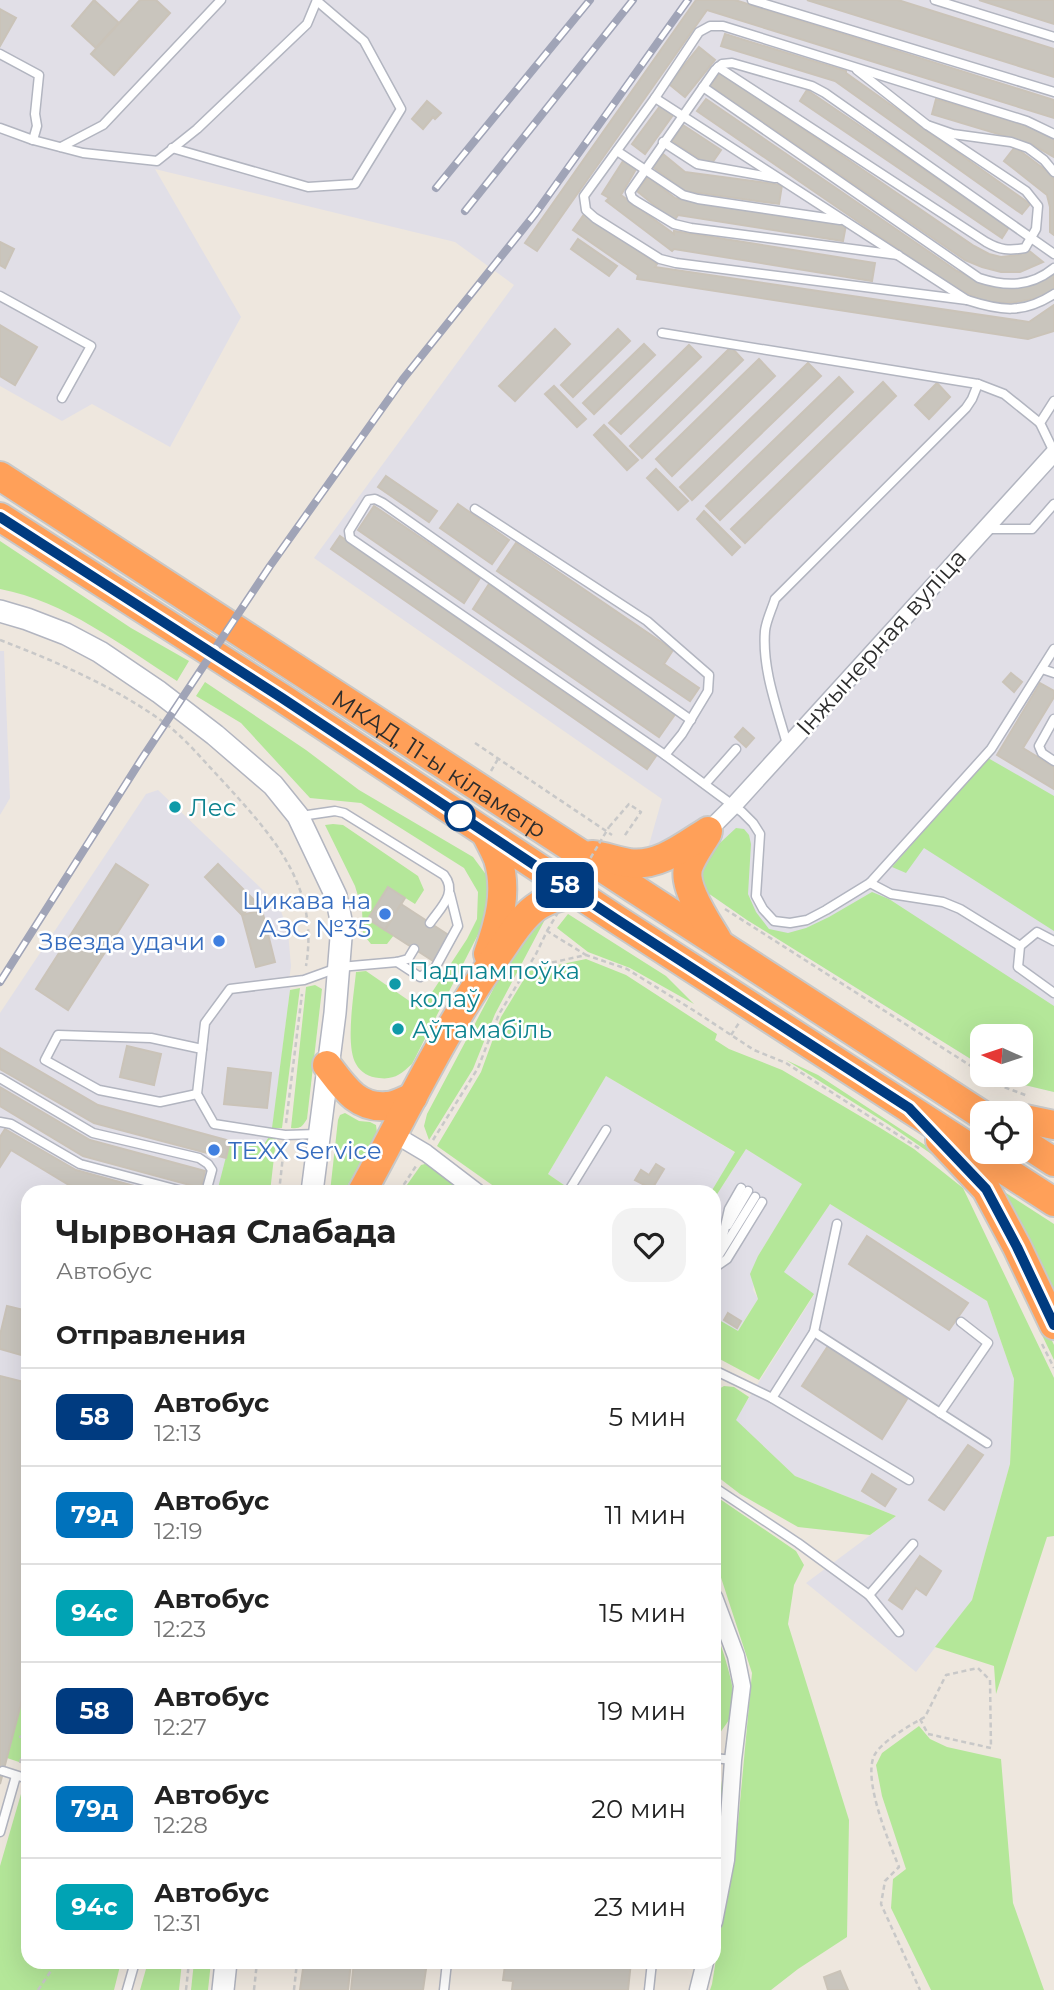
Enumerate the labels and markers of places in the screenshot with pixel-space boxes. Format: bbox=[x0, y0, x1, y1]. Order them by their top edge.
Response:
place label: Лес bbox=[189, 793, 236, 822]
marker: Лес bbox=[167, 799, 183, 815]
unlabelled marker bbox=[445, 801, 475, 831]
place label: Цикава на АЗС №35 bbox=[242, 886, 371, 943]
marker: Цикава на АЗС №35 bbox=[377, 906, 393, 922]
place label: Звезда удачи bbox=[39, 927, 205, 956]
marker: Звезда удачи bbox=[211, 933, 227, 949]
place label: Падпампоўка колаў bbox=[409, 956, 580, 1013]
marker: Падпампоўка колаў bbox=[387, 976, 403, 992]
place label: Аўтамабіль bbox=[412, 1015, 552, 1044]
marker: Аўтамабіль bbox=[390, 1021, 406, 1037]
place label: TEXX Service bbox=[228, 1136, 381, 1165]
marker: TEXX Service bbox=[206, 1142, 222, 1158]

